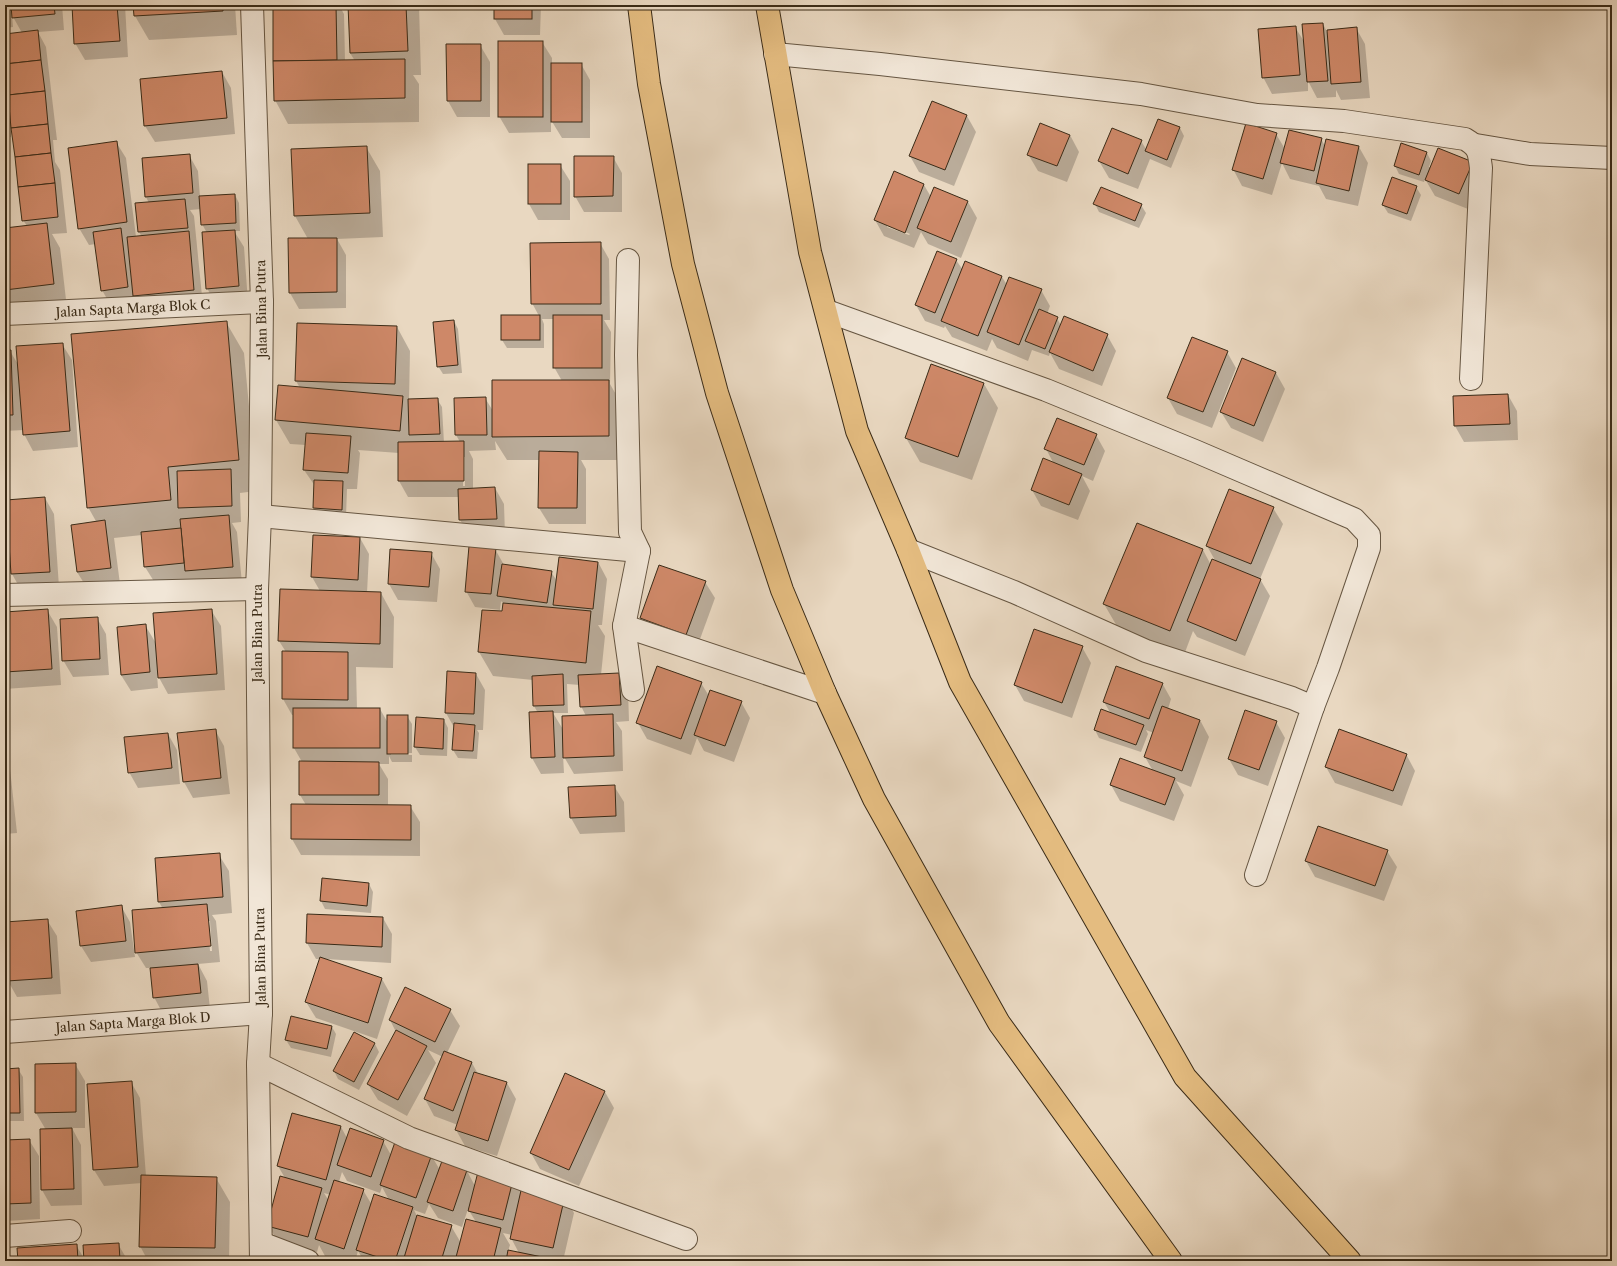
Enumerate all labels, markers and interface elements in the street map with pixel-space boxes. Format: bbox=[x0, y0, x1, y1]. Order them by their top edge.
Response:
street label: Jalan Bina Putra bbox=[252, 260, 270, 360]
street label: Jalan Sapta Marga Blok C bbox=[53, 296, 211, 320]
street label: Jalan Bina Putra bbox=[249, 584, 265, 684]
street label: Jalan Bina Putra bbox=[251, 908, 269, 1008]
street label: Jalan Sapta Marga Blok D bbox=[53, 1009, 211, 1036]

